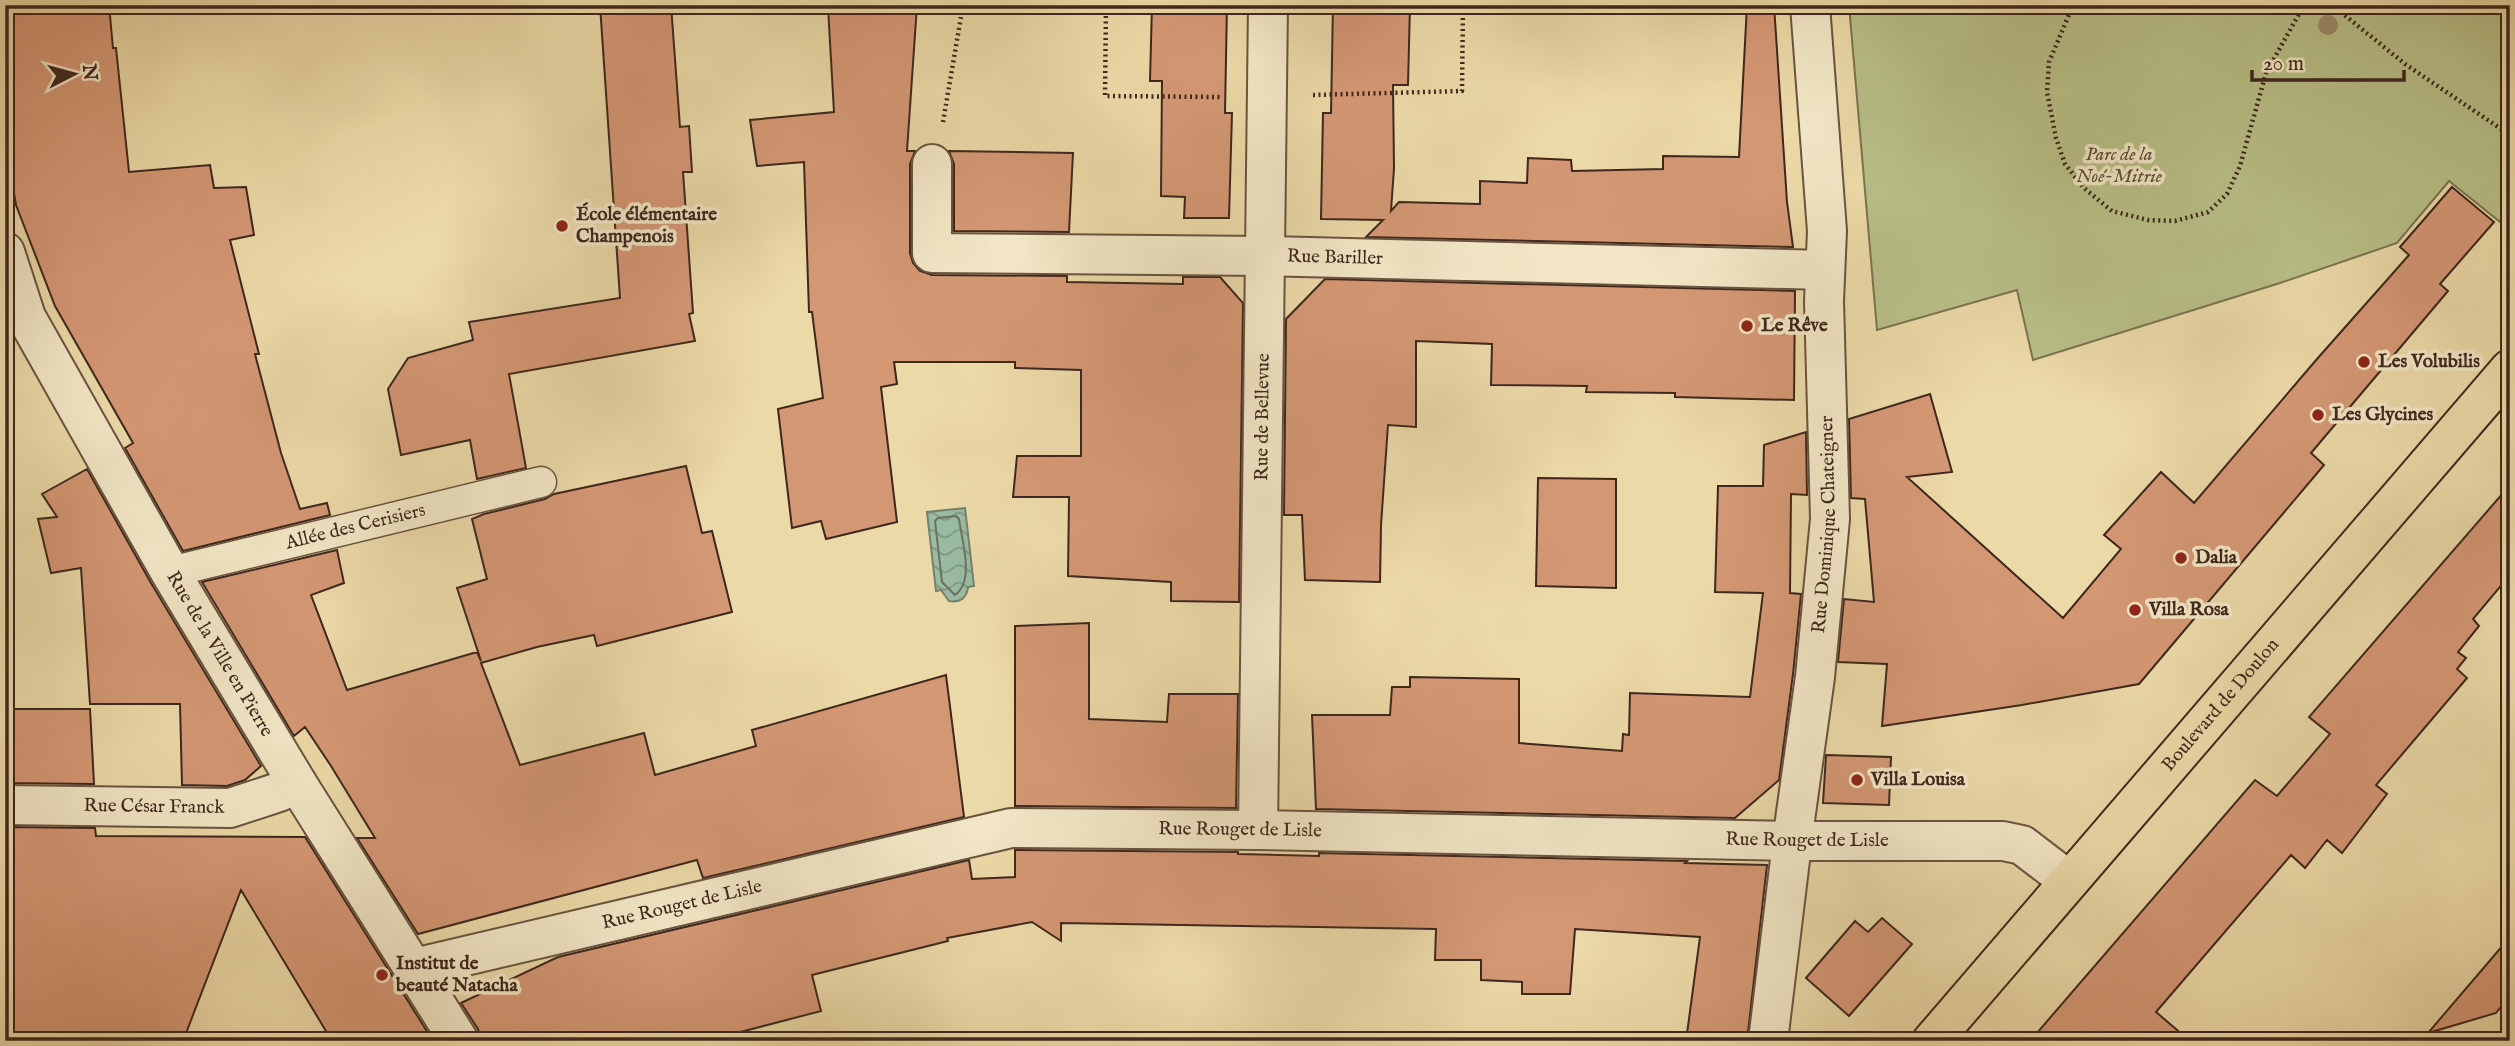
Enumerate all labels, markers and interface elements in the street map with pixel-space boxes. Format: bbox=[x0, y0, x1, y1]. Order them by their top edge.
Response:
north arrow bbox=[38, 38, 108, 108]
scale bar bbox=[2252, 38, 2405, 82]
text: 20 m bbox=[2263, 51, 2304, 78]
text: N bbox=[76, 62, 102, 82]
park label: Parc de la Noé-Mitrie bbox=[2076, 143, 2163, 189]
place label: École élémentaire Champenois bbox=[576, 202, 717, 249]
marker: École élémentaire Champenois bbox=[554, 218, 570, 234]
street label: Rue Bariller bbox=[1287, 245, 1383, 271]
place label: Le Rêve bbox=[1761, 314, 1828, 338]
marker: Le Rêve bbox=[1739, 318, 1755, 334]
place label: Les Volubilis bbox=[2378, 350, 2480, 374]
street label: Rue de Bellevue bbox=[1250, 353, 1276, 481]
marker: Les Volubilis bbox=[2356, 354, 2372, 370]
place label: Les Glycines bbox=[2332, 403, 2433, 427]
marker: Les Glycines bbox=[2310, 407, 2326, 423]
street label: Rue Dominique Chateigner bbox=[1807, 415, 1842, 634]
street label: Allée des Cerisiers bbox=[282, 498, 428, 556]
place label: Dalia bbox=[2195, 546, 2238, 570]
marker: Dalia bbox=[2173, 550, 2189, 566]
street label: Rue de la Ville en Pierre bbox=[160, 567, 279, 741]
place label: Villa Rosa bbox=[2148, 598, 2230, 622]
marker: Villa Rosa bbox=[2127, 602, 2143, 618]
street label: Boulevard de Doulon bbox=[2157, 634, 2285, 777]
place label: Villa Louisa bbox=[1870, 768, 1966, 792]
marker: Villa Louisa bbox=[1849, 772, 1865, 788]
street label: Rue César Franck bbox=[83, 794, 225, 820]
street label: Rue Rouget de Lisle bbox=[1158, 817, 1322, 843]
street label: Rue Rouget de Lisle bbox=[1725, 828, 1889, 853]
street label: Rue Rouget de Lisle bbox=[600, 875, 765, 936]
place label: Institut de beauté Natacha bbox=[395, 952, 518, 998]
marker: Institut de beauté Natacha bbox=[374, 967, 390, 983]

